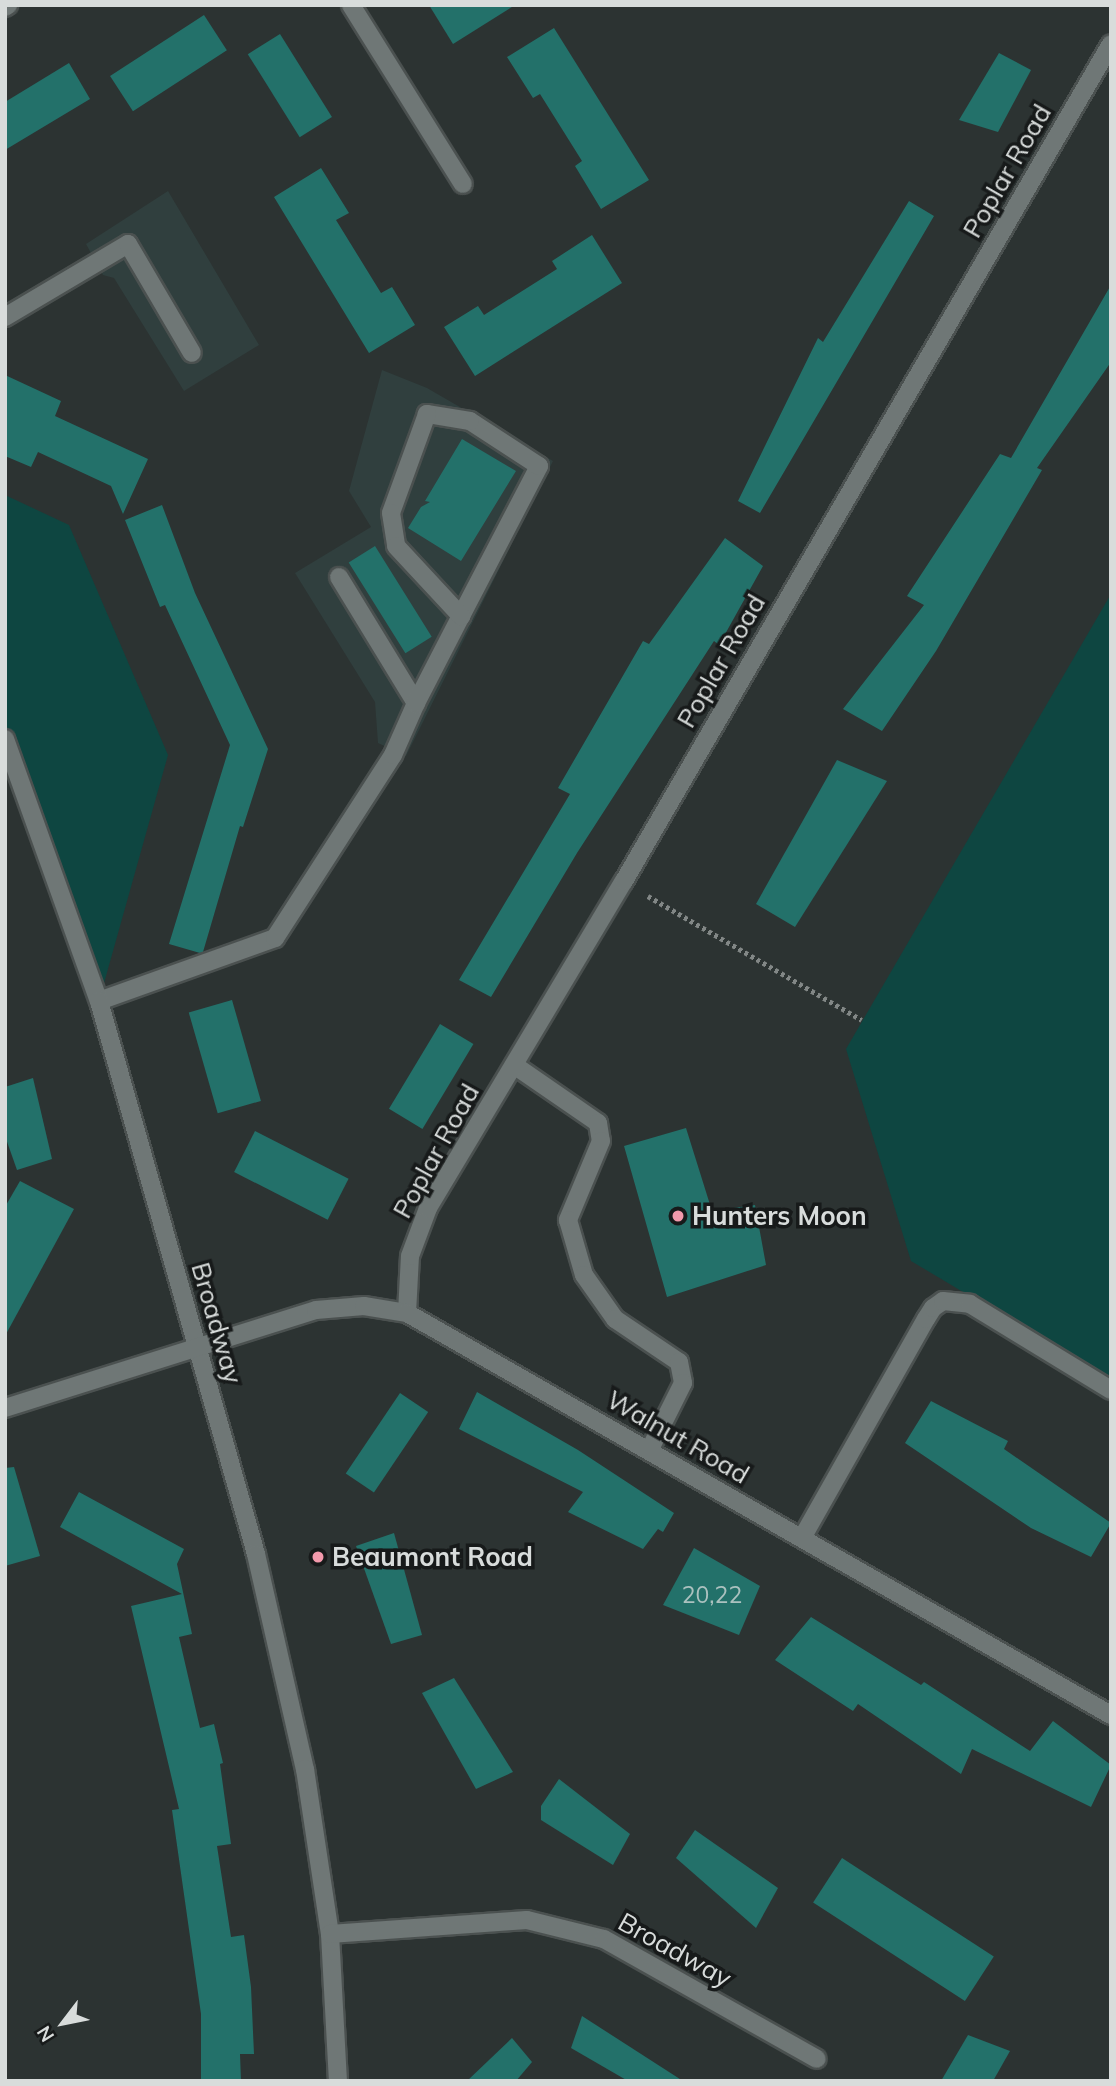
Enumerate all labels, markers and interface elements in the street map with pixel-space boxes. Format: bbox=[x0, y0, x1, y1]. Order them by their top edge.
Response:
street label: Poplar Road bbox=[956, 99, 1058, 243]
street label: Poplar Road bbox=[670, 589, 772, 733]
street label: Poplar Road bbox=[386, 1078, 486, 1224]
place label: Hunters Moon bbox=[692, 1200, 867, 1232]
marker: Hunters Moon bbox=[670, 1208, 686, 1224]
street label: Broadway bbox=[185, 1259, 249, 1387]
street label: Walnut Road bbox=[601, 1384, 755, 1490]
place label: Beaumont Road bbox=[332, 1541, 533, 1573]
marker: Beaumont Road bbox=[310, 1549, 326, 1565]
house number: 20,22 bbox=[682, 1581, 742, 1609]
street label: Broadway bbox=[613, 1906, 737, 1994]
north arrow bbox=[28, 1988, 98, 2058]
text: N bbox=[31, 2022, 59, 2047]

